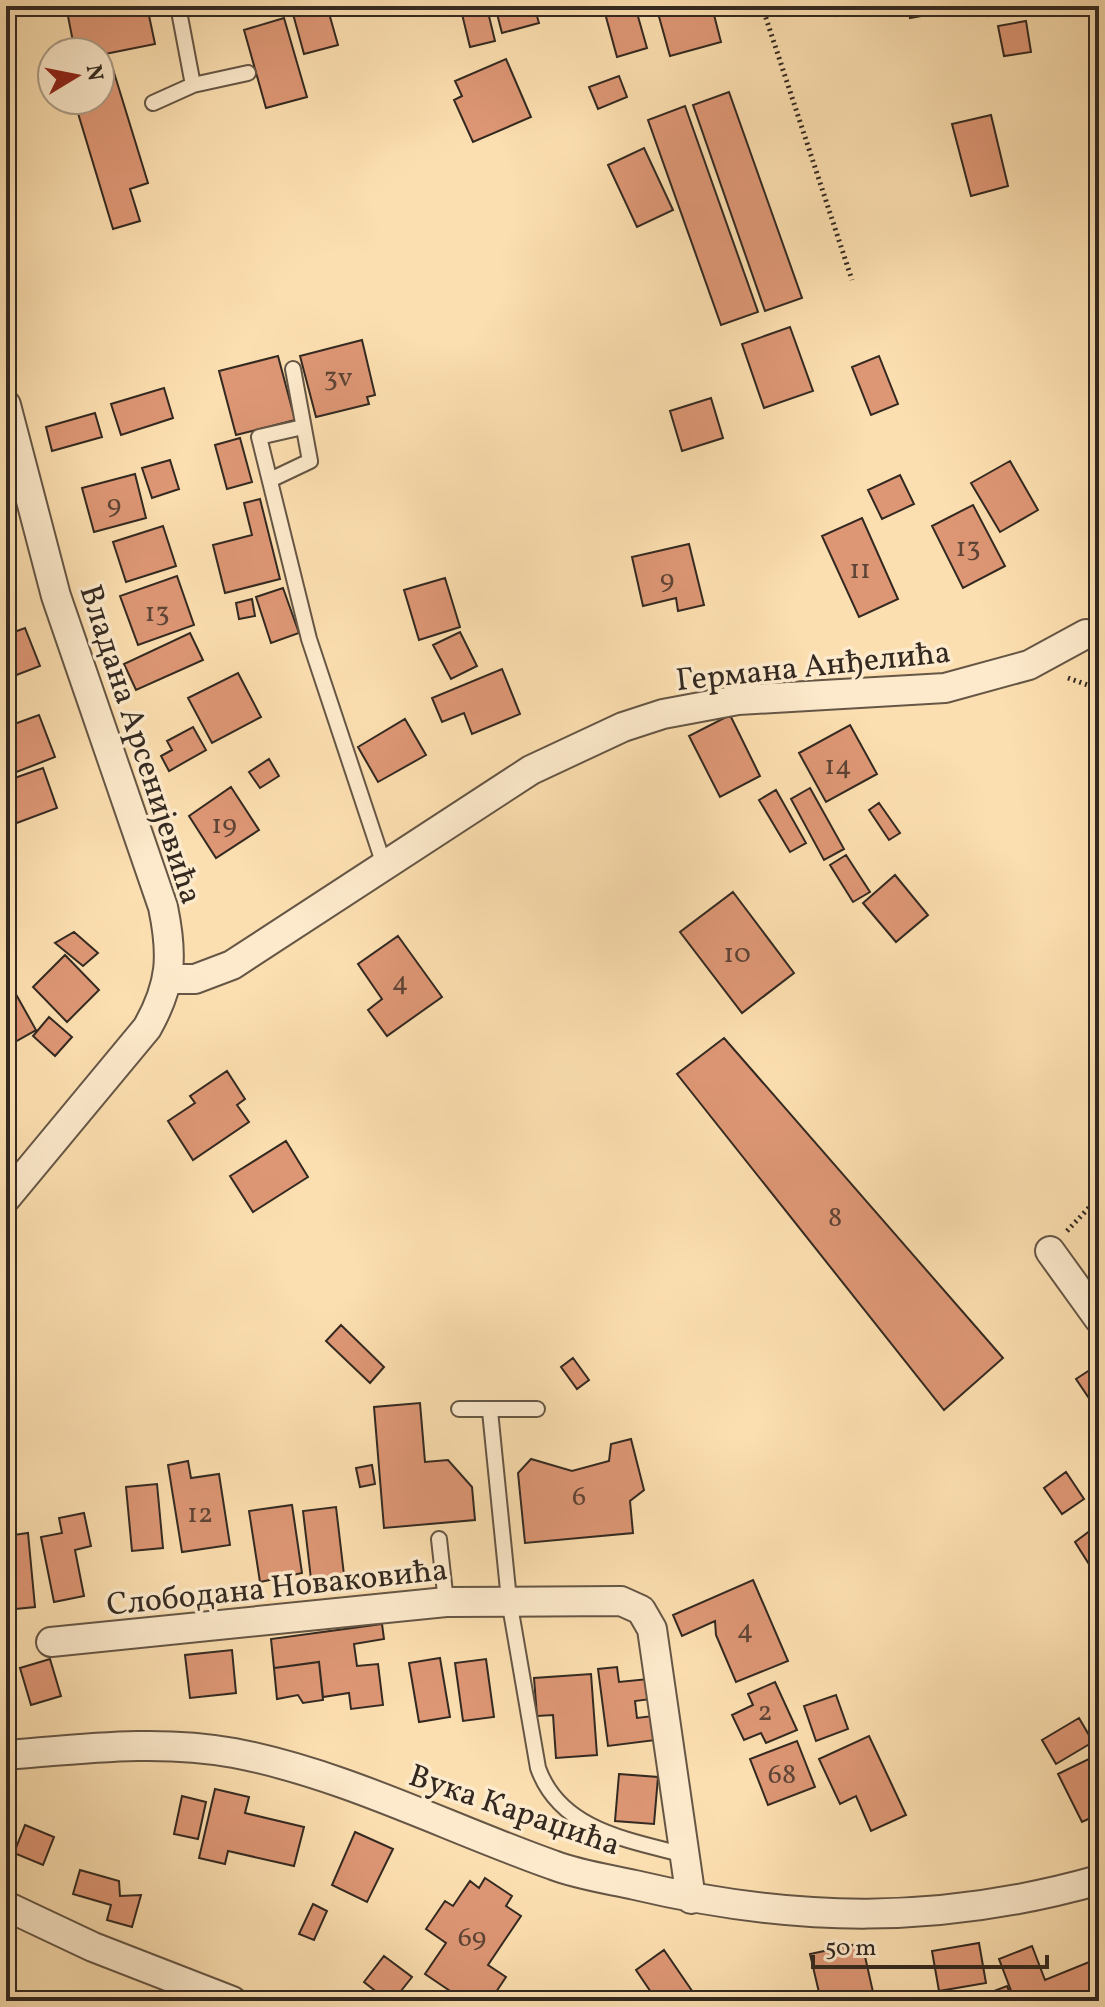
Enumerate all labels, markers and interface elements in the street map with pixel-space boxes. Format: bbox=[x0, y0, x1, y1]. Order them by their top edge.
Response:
north arrow bbox=[36, 36, 116, 116]
text: N bbox=[77, 62, 110, 84]
house number: 3v bbox=[323, 359, 353, 398]
house number: 9 bbox=[107, 486, 121, 525]
house number: 13 bbox=[955, 529, 981, 568]
house number: 11 bbox=[849, 551, 871, 590]
house number: 9 bbox=[660, 561, 674, 600]
street label: Владана Арсенијевића bbox=[67, 580, 212, 910]
house number: 13 bbox=[144, 594, 170, 633]
street label: Германа Анђелића bbox=[674, 632, 953, 704]
house number: 14 bbox=[824, 747, 852, 786]
house number: 19 bbox=[211, 806, 237, 845]
house number: 10 bbox=[723, 935, 751, 974]
house number: 4 bbox=[392, 963, 408, 1002]
house number: 8 bbox=[828, 1199, 842, 1238]
house number: 6 bbox=[572, 1478, 586, 1517]
house number: 12 bbox=[187, 1495, 213, 1534]
street label: Слободана Новаковића bbox=[105, 1549, 450, 1629]
house number: 4 bbox=[737, 1611, 753, 1650]
house number: 2 bbox=[757, 1693, 773, 1732]
street label: Вука Караџића bbox=[403, 1755, 626, 1869]
house number: 68 bbox=[768, 1756, 796, 1795]
house number: 69 bbox=[458, 1919, 486, 1958]
scale bar bbox=[813, 1919, 1047, 1969]
text: 50 m bbox=[825, 1932, 877, 1966]

